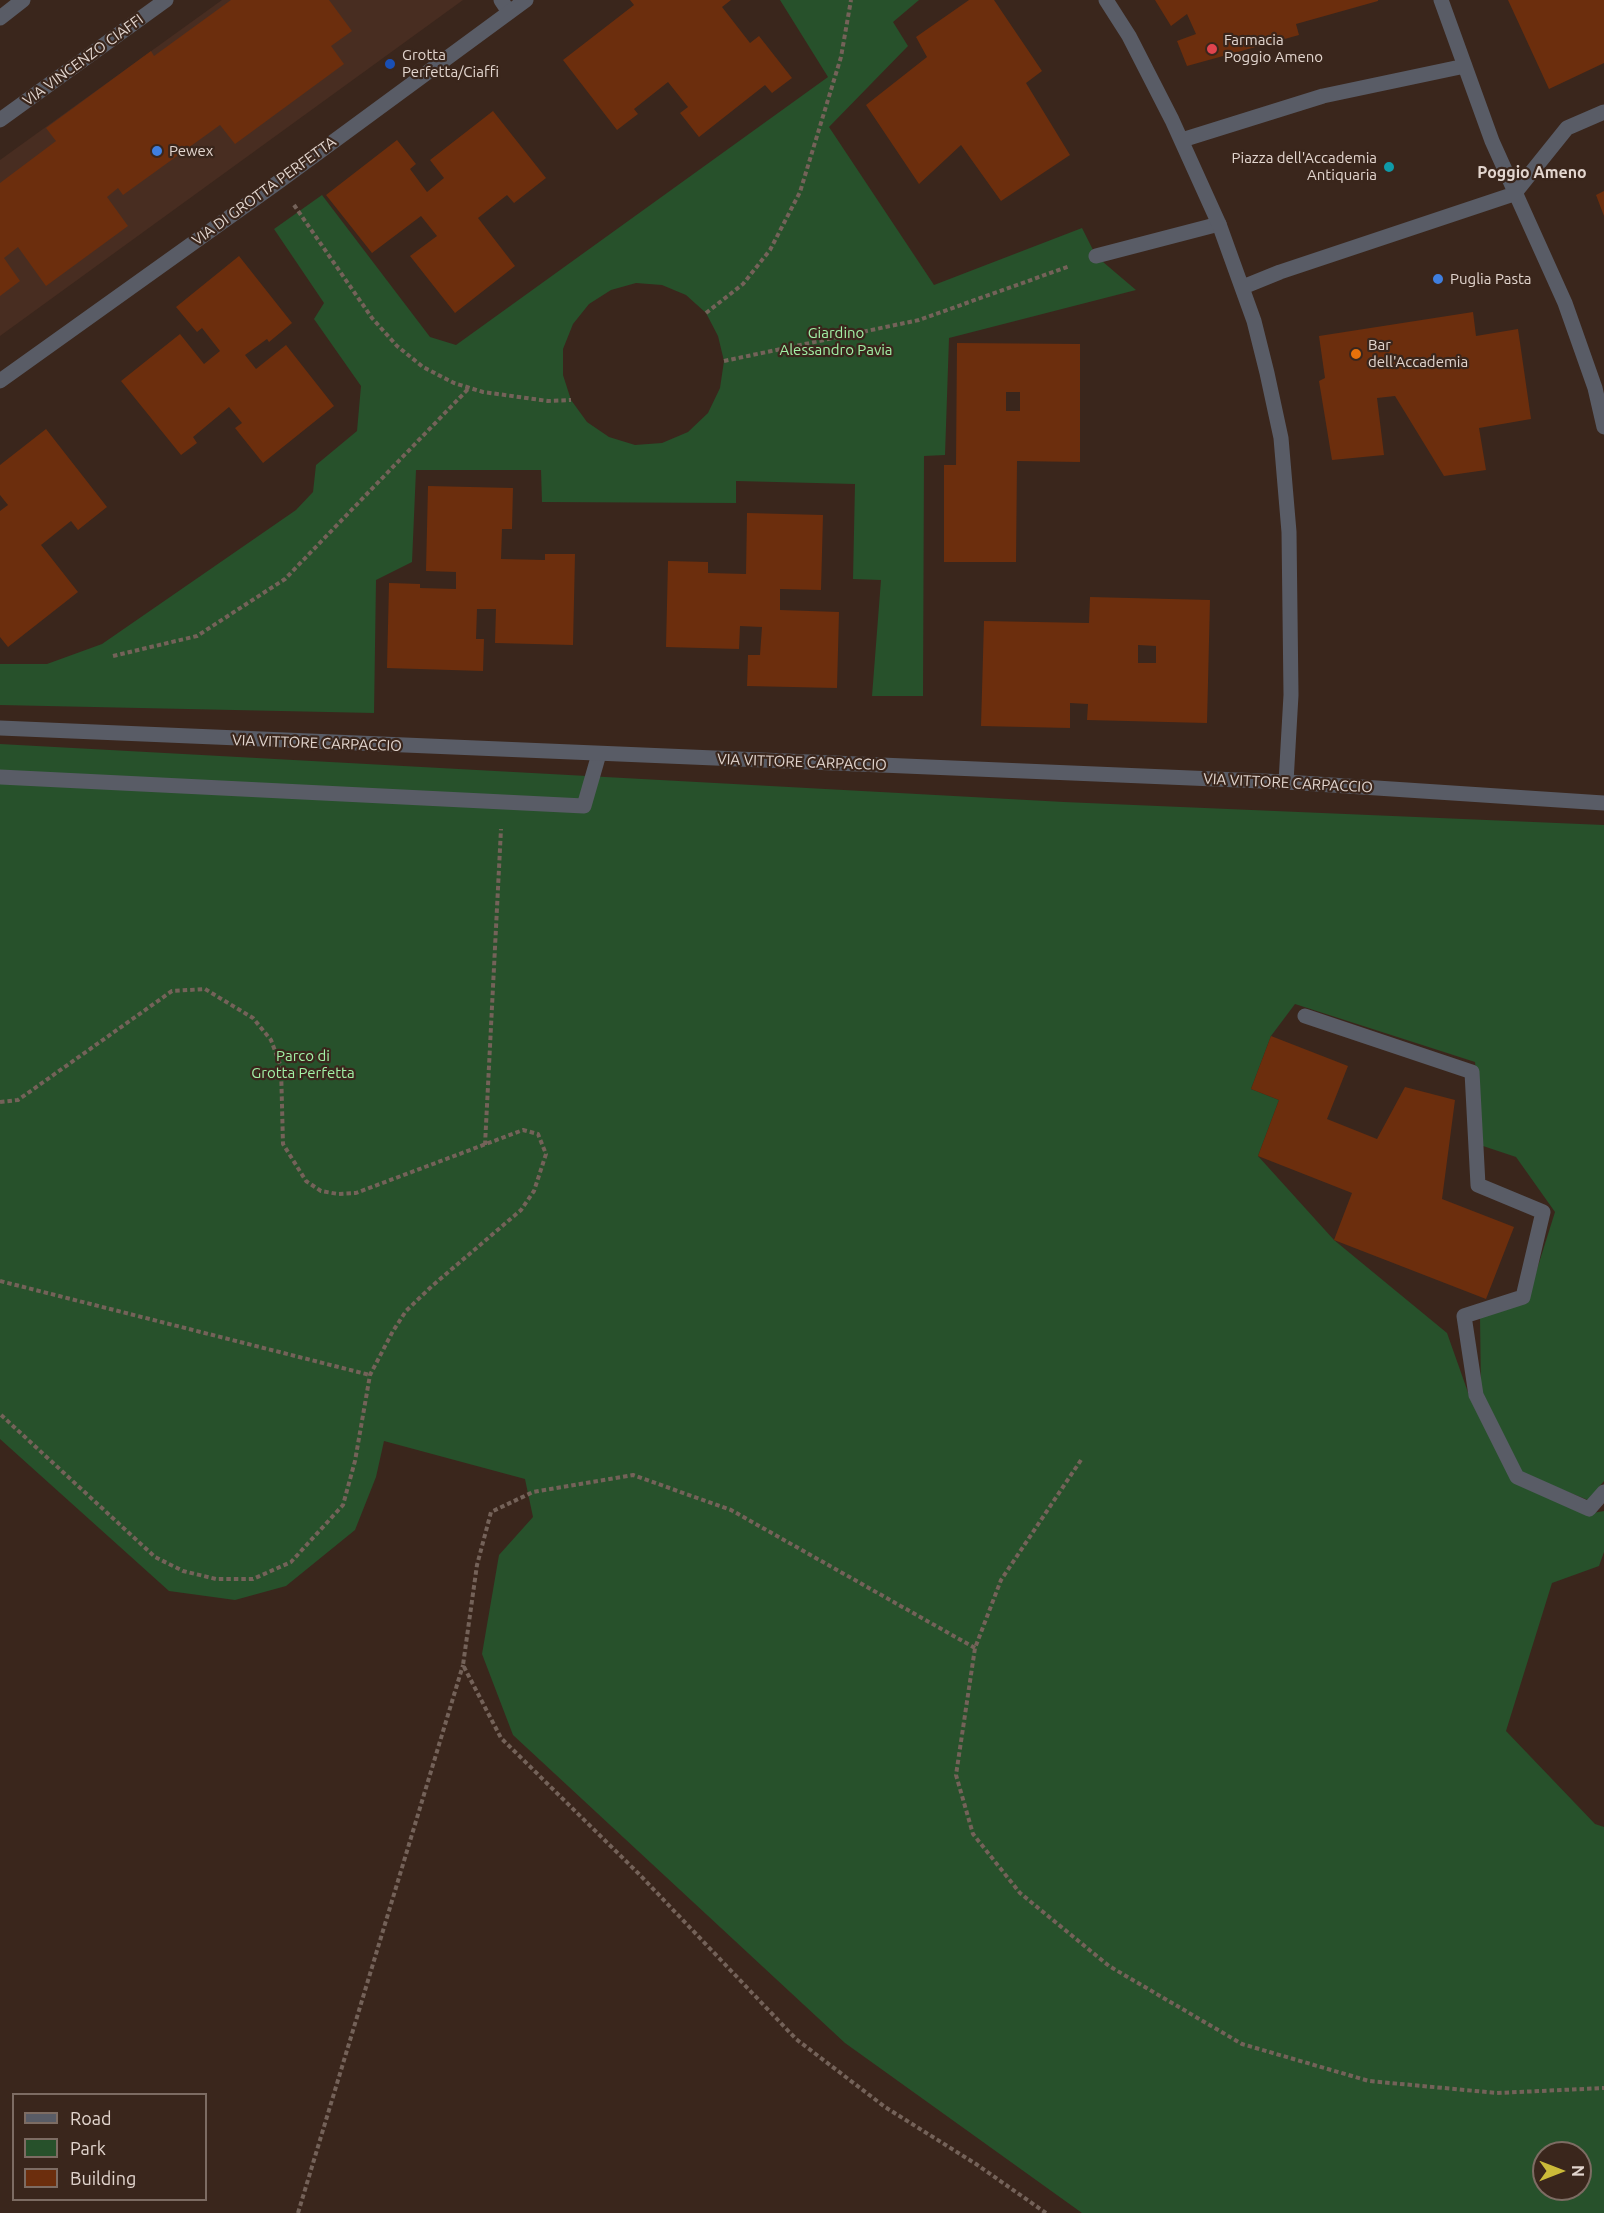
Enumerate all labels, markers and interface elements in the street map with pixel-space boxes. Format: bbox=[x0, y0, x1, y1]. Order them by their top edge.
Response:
street label: VIA VINCENZO CIAFFI bbox=[19, 10, 147, 110]
place label: Farmacia Poggio Ameno bbox=[1224, 31, 1323, 66]
marker: Farmacia Poggio Ameno bbox=[1205, 42, 1219, 56]
place label: Grotta Perfetta/Ciaffi bbox=[402, 46, 499, 81]
marker: Grotta Perfetta/Ciaffi bbox=[383, 57, 397, 71]
street label: VIA DI GROTTA PERFETTA bbox=[189, 133, 339, 249]
place label: Pewex bbox=[169, 142, 213, 160]
marker: Pewex bbox=[150, 144, 164, 158]
place label: Piazza dell'Accademia Antiquaria bbox=[1232, 149, 1377, 184]
marker: Piazza dell'Accademia Antiquaria bbox=[1382, 160, 1396, 174]
district label: Poggio Ameno bbox=[1477, 163, 1587, 183]
place label: Puglia Pasta bbox=[1450, 270, 1532, 288]
marker: Puglia Pasta bbox=[1431, 272, 1445, 286]
park label: Giardino Alessandro Pavia bbox=[779, 324, 893, 359]
place label: Bar dell'Accademia bbox=[1368, 336, 1468, 371]
marker: Bar dell'Accademia bbox=[1349, 347, 1363, 361]
street label: VIA VITTORE CARPACCIO bbox=[232, 731, 402, 755]
street label: VIA VITTORE CARPACCIO bbox=[717, 750, 887, 774]
street label: VIA VITTORE CARPACCIO bbox=[1203, 770, 1373, 796]
park label: Parco di Grotta Perfetta bbox=[251, 1047, 355, 1082]
legend bbox=[12, 2093, 207, 2201]
text: Road bbox=[70, 2108, 112, 2128]
text: Park bbox=[70, 2138, 106, 2158]
north arrow bbox=[1532, 2141, 1592, 2201]
text: N bbox=[1569, 2165, 1587, 2177]
text: Building bbox=[70, 2168, 136, 2188]

